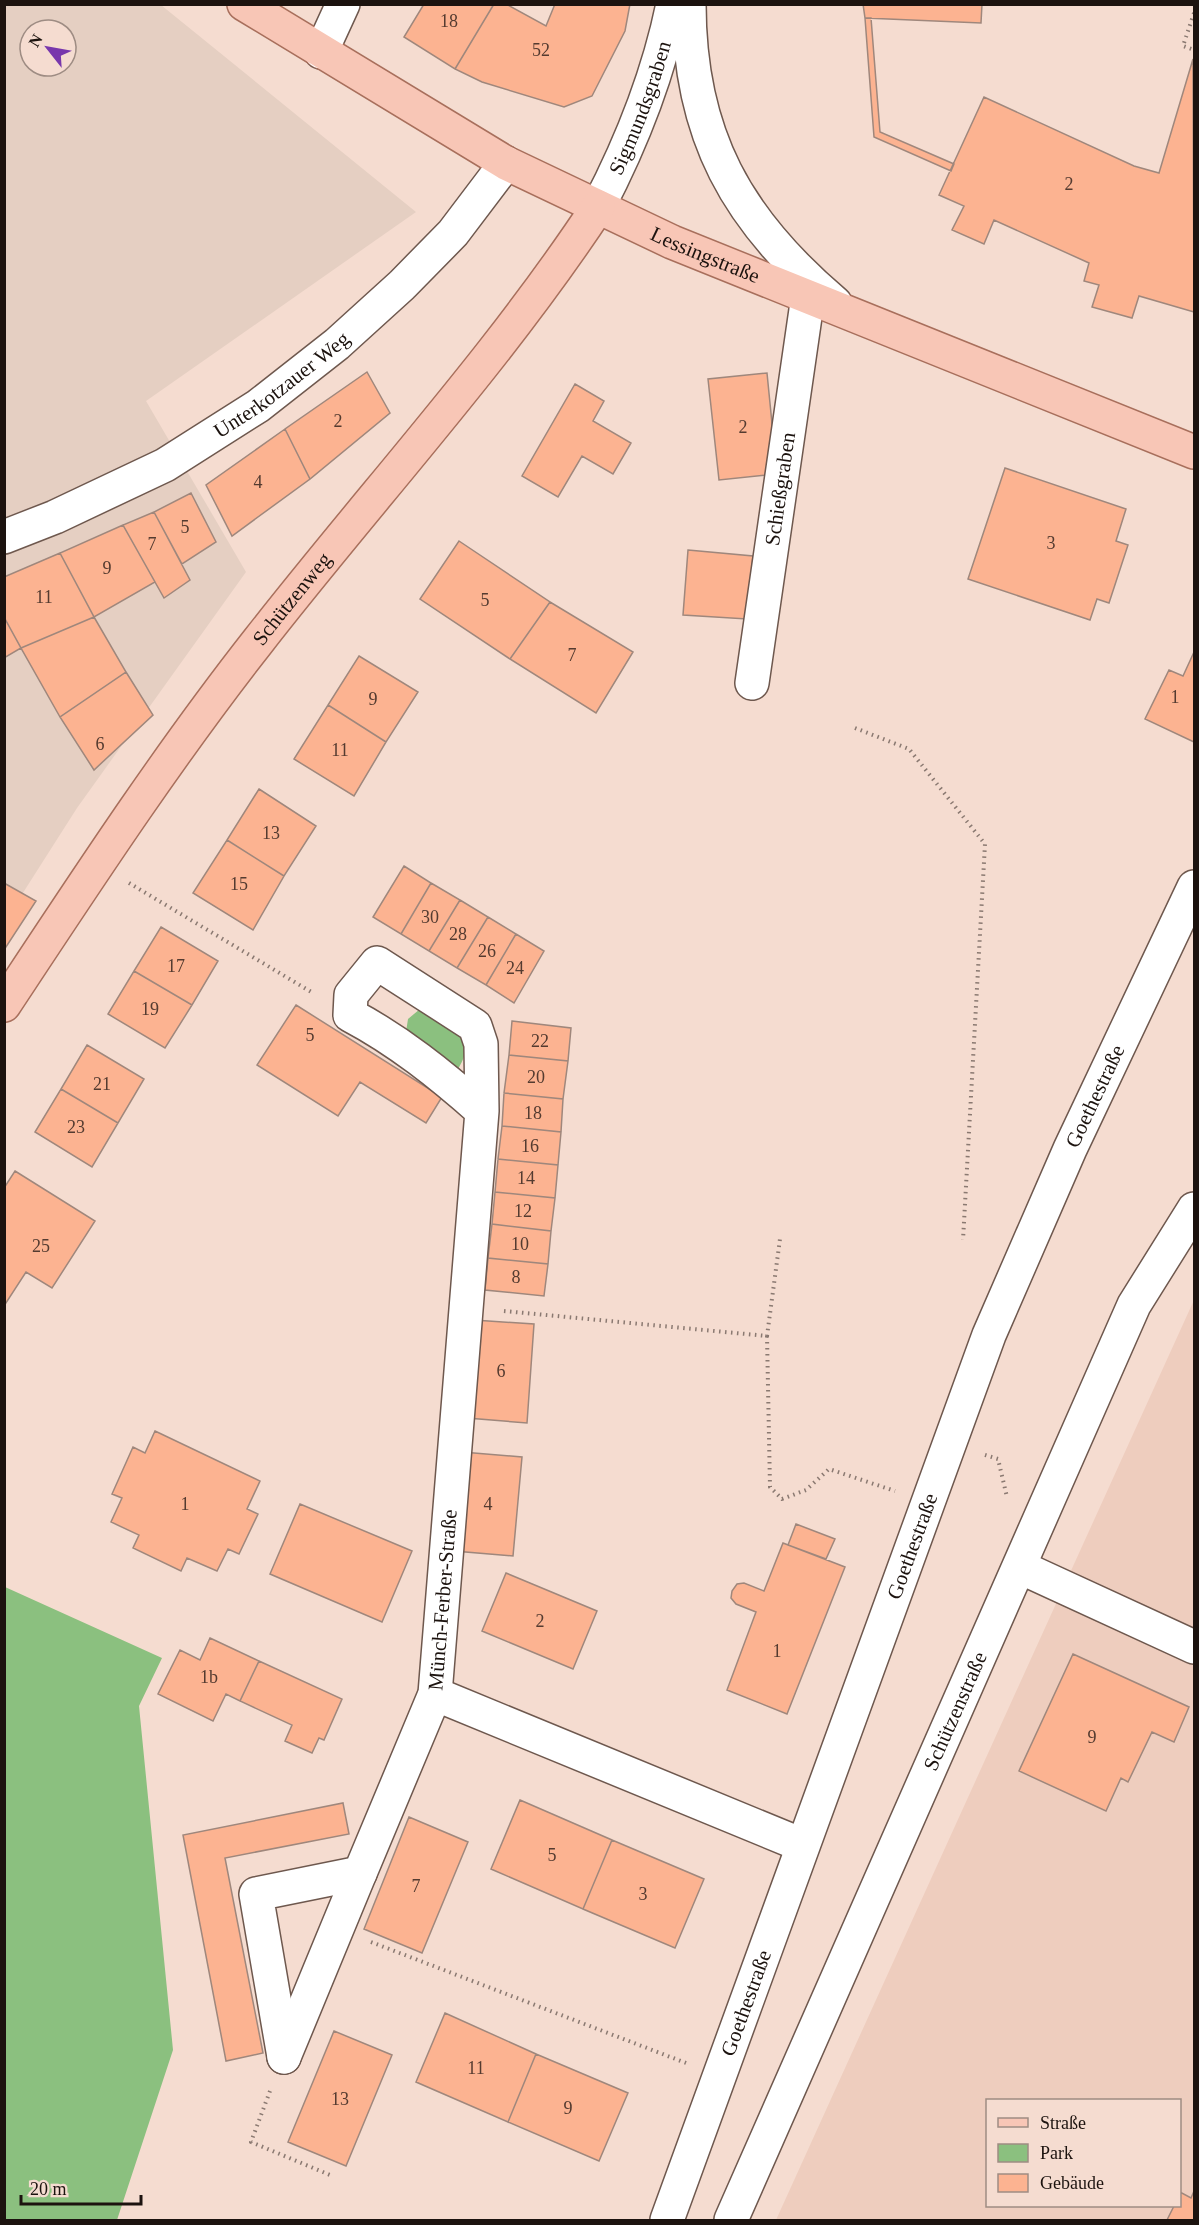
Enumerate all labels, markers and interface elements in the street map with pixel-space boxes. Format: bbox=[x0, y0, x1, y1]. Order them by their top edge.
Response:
house number: 18 bbox=[440, 11, 458, 31]
north arrow bbox=[18, 18, 78, 78]
text: N bbox=[25, 31, 46, 50]
street label: Sigmundsgraben bbox=[604, 38, 676, 179]
house number: 52 bbox=[532, 40, 550, 60]
house number: 2 bbox=[1065, 174, 1074, 194]
street label: Lessingstraße bbox=[647, 222, 763, 288]
street label: Unterkotzauer Weg bbox=[209, 326, 355, 443]
house number: 2 bbox=[334, 411, 343, 431]
house number: 2 bbox=[739, 417, 748, 437]
street label: Schießgraben bbox=[760, 430, 800, 547]
house number: 4 bbox=[254, 472, 263, 492]
house number: 5 bbox=[181, 517, 190, 537]
house number: 3 bbox=[1047, 533, 1056, 553]
house number: 7 bbox=[148, 534, 157, 554]
street label: Schützenweg bbox=[247, 547, 337, 650]
house number: 9 bbox=[103, 558, 112, 578]
house number: 11 bbox=[35, 587, 53, 607]
house number: 5 bbox=[481, 590, 490, 610]
house number: 7 bbox=[568, 645, 577, 665]
house number: 1 bbox=[1171, 687, 1180, 707]
house number: 9 bbox=[369, 689, 378, 709]
house number: 6 bbox=[96, 734, 105, 754]
house number: 11 bbox=[331, 740, 349, 760]
house number: 13 bbox=[262, 823, 280, 843]
house number: 15 bbox=[230, 874, 248, 894]
house number: 30 bbox=[421, 907, 439, 927]
house number: 28 bbox=[449, 924, 467, 944]
house number: 26 bbox=[478, 941, 496, 961]
house number: 17 bbox=[167, 956, 185, 976]
house number: 24 bbox=[506, 958, 524, 978]
house number: 19 bbox=[141, 999, 159, 1019]
house number: 5 bbox=[306, 1025, 315, 1045]
house number: 22 bbox=[531, 1031, 549, 1051]
street label: Goethestraße bbox=[1060, 1041, 1130, 1151]
house number: 20 bbox=[527, 1067, 545, 1087]
house number: 21 bbox=[93, 1074, 111, 1094]
house number: 18 bbox=[524, 1103, 542, 1123]
house number: 23 bbox=[67, 1117, 85, 1137]
house number: 16 bbox=[521, 1136, 539, 1156]
house number: 14 bbox=[517, 1168, 535, 1188]
house number: 12 bbox=[514, 1201, 532, 1221]
house number: 10 bbox=[511, 1234, 529, 1254]
house number: 25 bbox=[32, 1236, 50, 1256]
house number: 8 bbox=[512, 1267, 521, 1287]
house number: 6 bbox=[497, 1361, 506, 1381]
street label: Goethestraße bbox=[882, 1490, 942, 1602]
house number: 1 bbox=[181, 1494, 190, 1514]
house number: 4 bbox=[484, 1494, 493, 1514]
street label: Münch-Ferber-Straße bbox=[423, 1508, 462, 1691]
house number: 2 bbox=[536, 1611, 545, 1631]
house number: 1 bbox=[773, 1641, 782, 1661]
street label: Schützenstraße bbox=[918, 1648, 992, 1774]
house number: 1b bbox=[200, 1667, 218, 1687]
house number: 9 bbox=[1088, 1727, 1097, 1747]
house number: 5 bbox=[548, 1845, 557, 1865]
house number: 7 bbox=[412, 1876, 421, 1896]
house number: 3 bbox=[639, 1884, 648, 1904]
street label: Goethestraße bbox=[716, 1947, 776, 2059]
house number: 11 bbox=[467, 2058, 485, 2078]
house number: 13 bbox=[331, 2089, 349, 2109]
house number: 9 bbox=[564, 2098, 573, 2118]
legend bbox=[986, 2099, 1181, 2207]
text: Straße bbox=[1040, 2113, 1086, 2133]
text: Park bbox=[1040, 2143, 1073, 2163]
scale bar bbox=[21, 2168, 141, 2206]
text: Gebäude bbox=[1040, 2173, 1104, 2193]
text: 20 m bbox=[30, 2179, 67, 2199]

